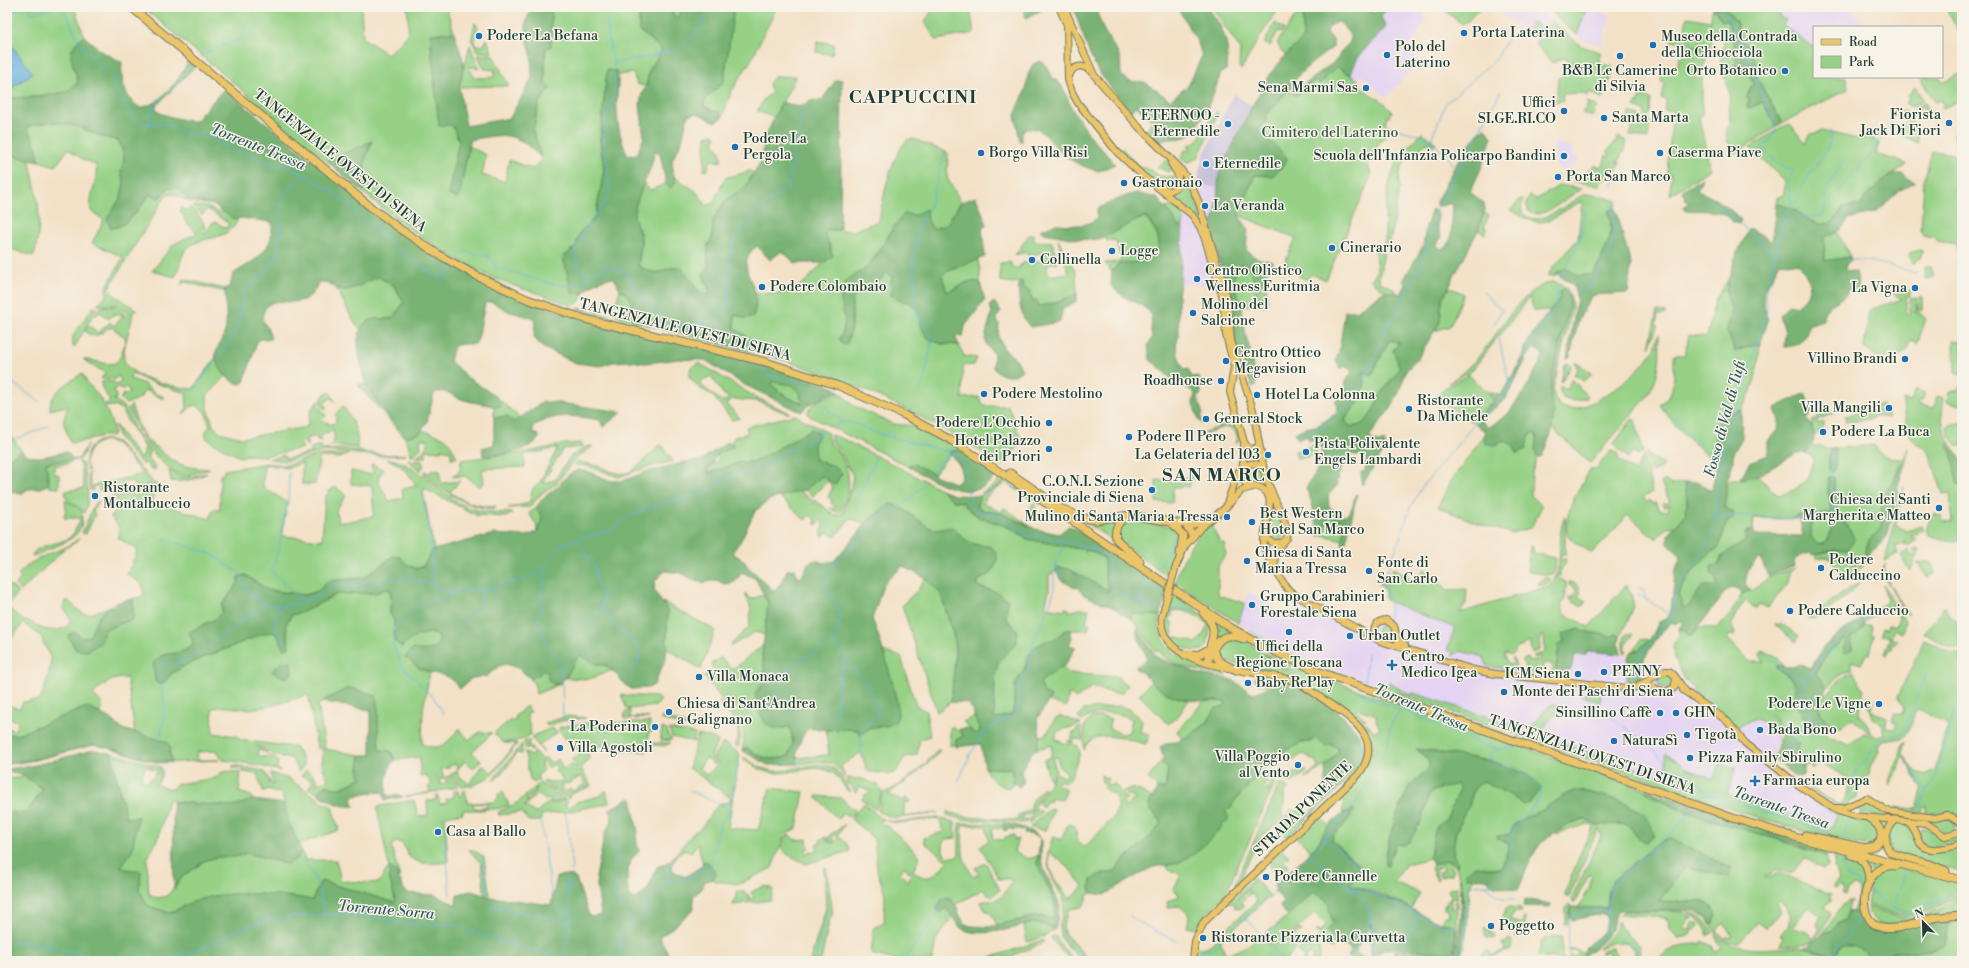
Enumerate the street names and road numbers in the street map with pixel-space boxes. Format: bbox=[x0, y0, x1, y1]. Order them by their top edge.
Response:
street label: TANGENZIALE OVEST DI SIENA bbox=[250, 86, 431, 237]
street label: TANGENZIALE OVEST DI SIENA bbox=[577, 295, 793, 365]
street label: TANGENZIALE OVEST DI SIENA bbox=[1486, 711, 1698, 799]
street label: STRADA PONENTE bbox=[1250, 757, 1356, 861]

